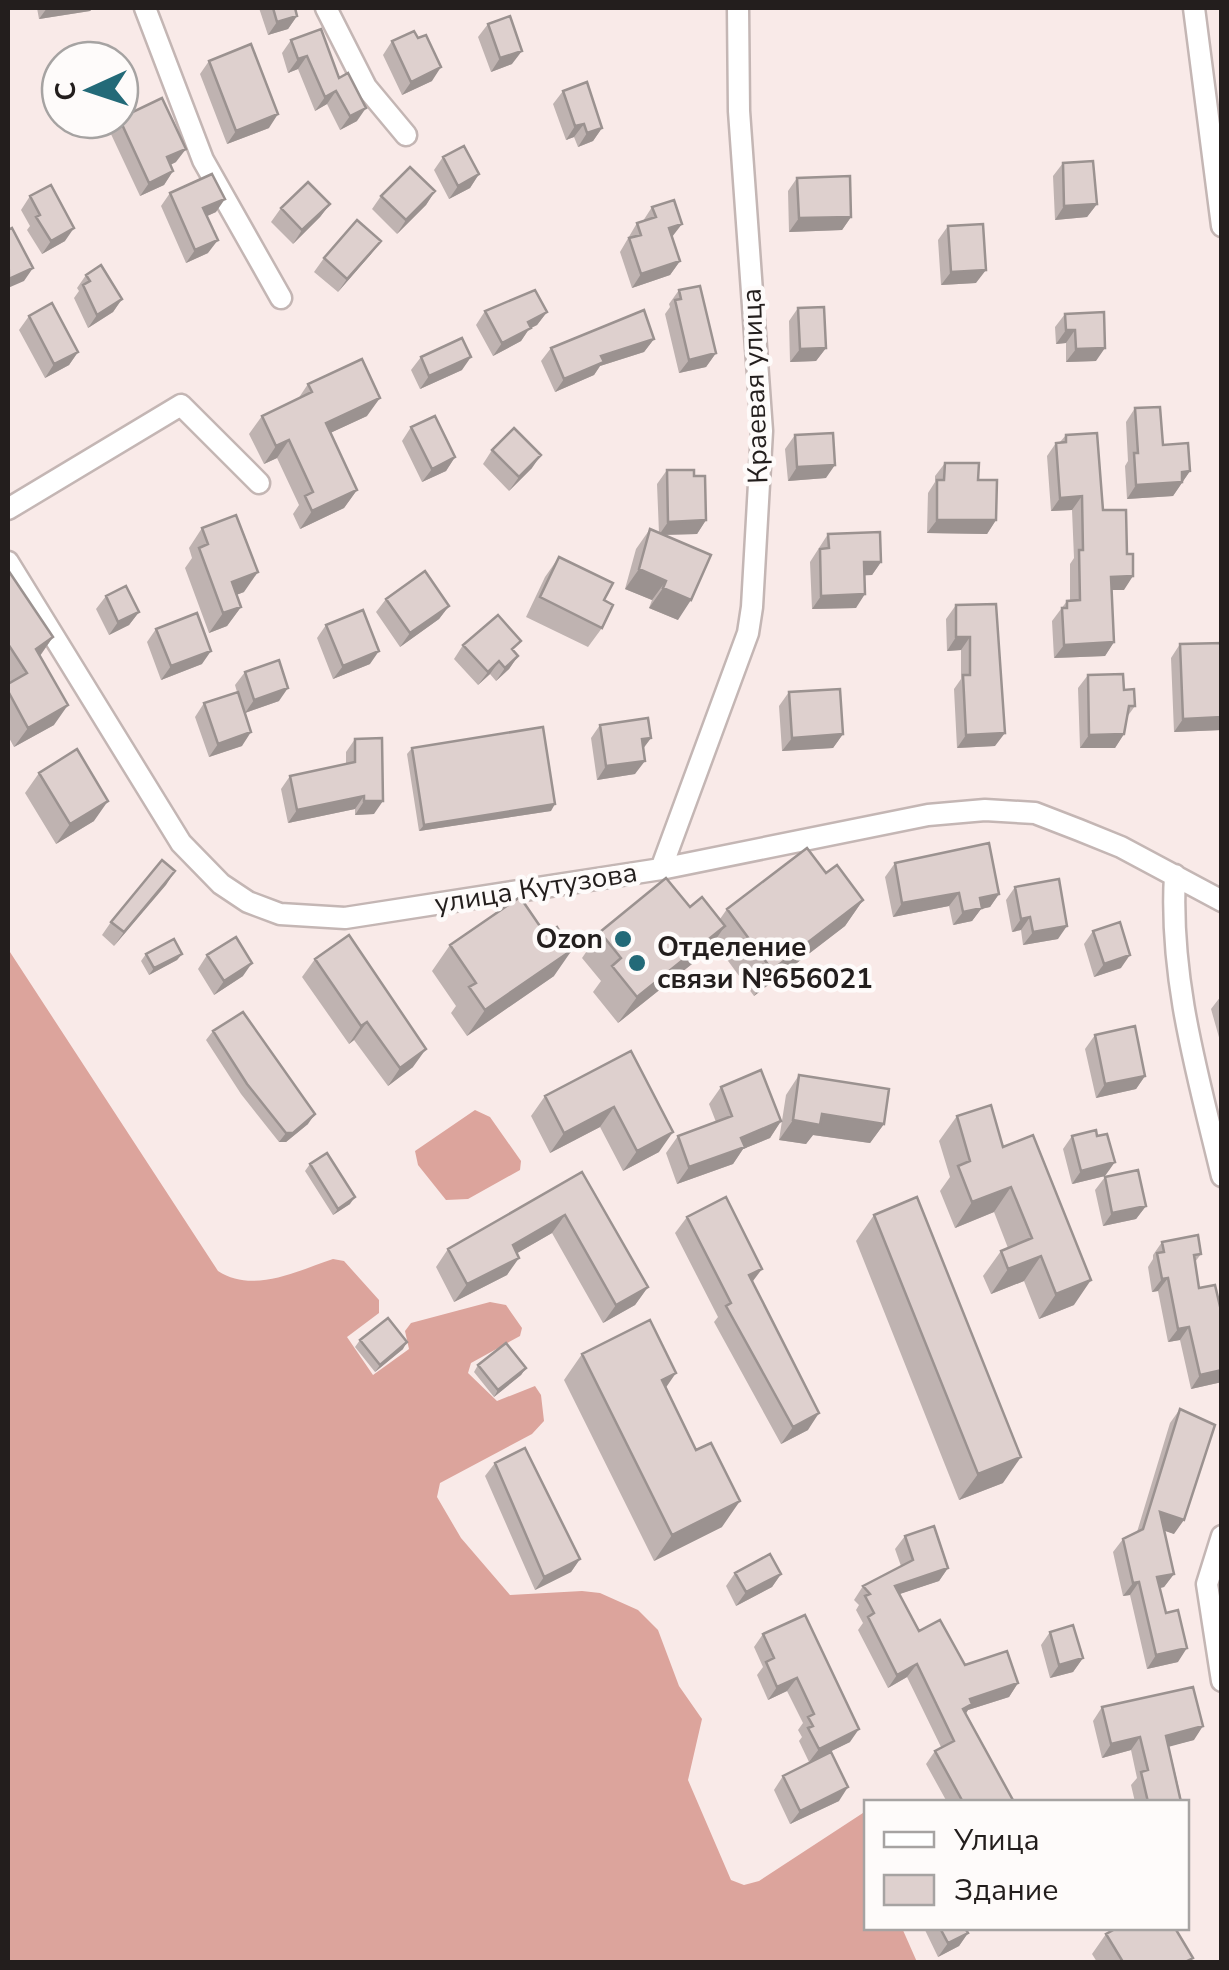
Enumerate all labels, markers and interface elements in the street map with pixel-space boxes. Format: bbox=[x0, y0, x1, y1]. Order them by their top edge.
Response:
north arrow bbox=[40, 40, 140, 140]
text: С bbox=[47, 81, 86, 102]
street label: Краевая улица bbox=[733, 288, 777, 484]
street label: улица Кутузова bbox=[432, 853, 640, 923]
place label: Ozon bbox=[536, 920, 603, 958]
marker: Ozon bbox=[612, 928, 634, 950]
place label: Отделение связи №656021 bbox=[657, 928, 873, 998]
marker: Отделение связи №656021 bbox=[626, 952, 648, 974]
legend bbox=[864, 1800, 1189, 1930]
text: Улица bbox=[953, 1820, 1040, 1861]
text: Здание bbox=[954, 1870, 1059, 1911]

